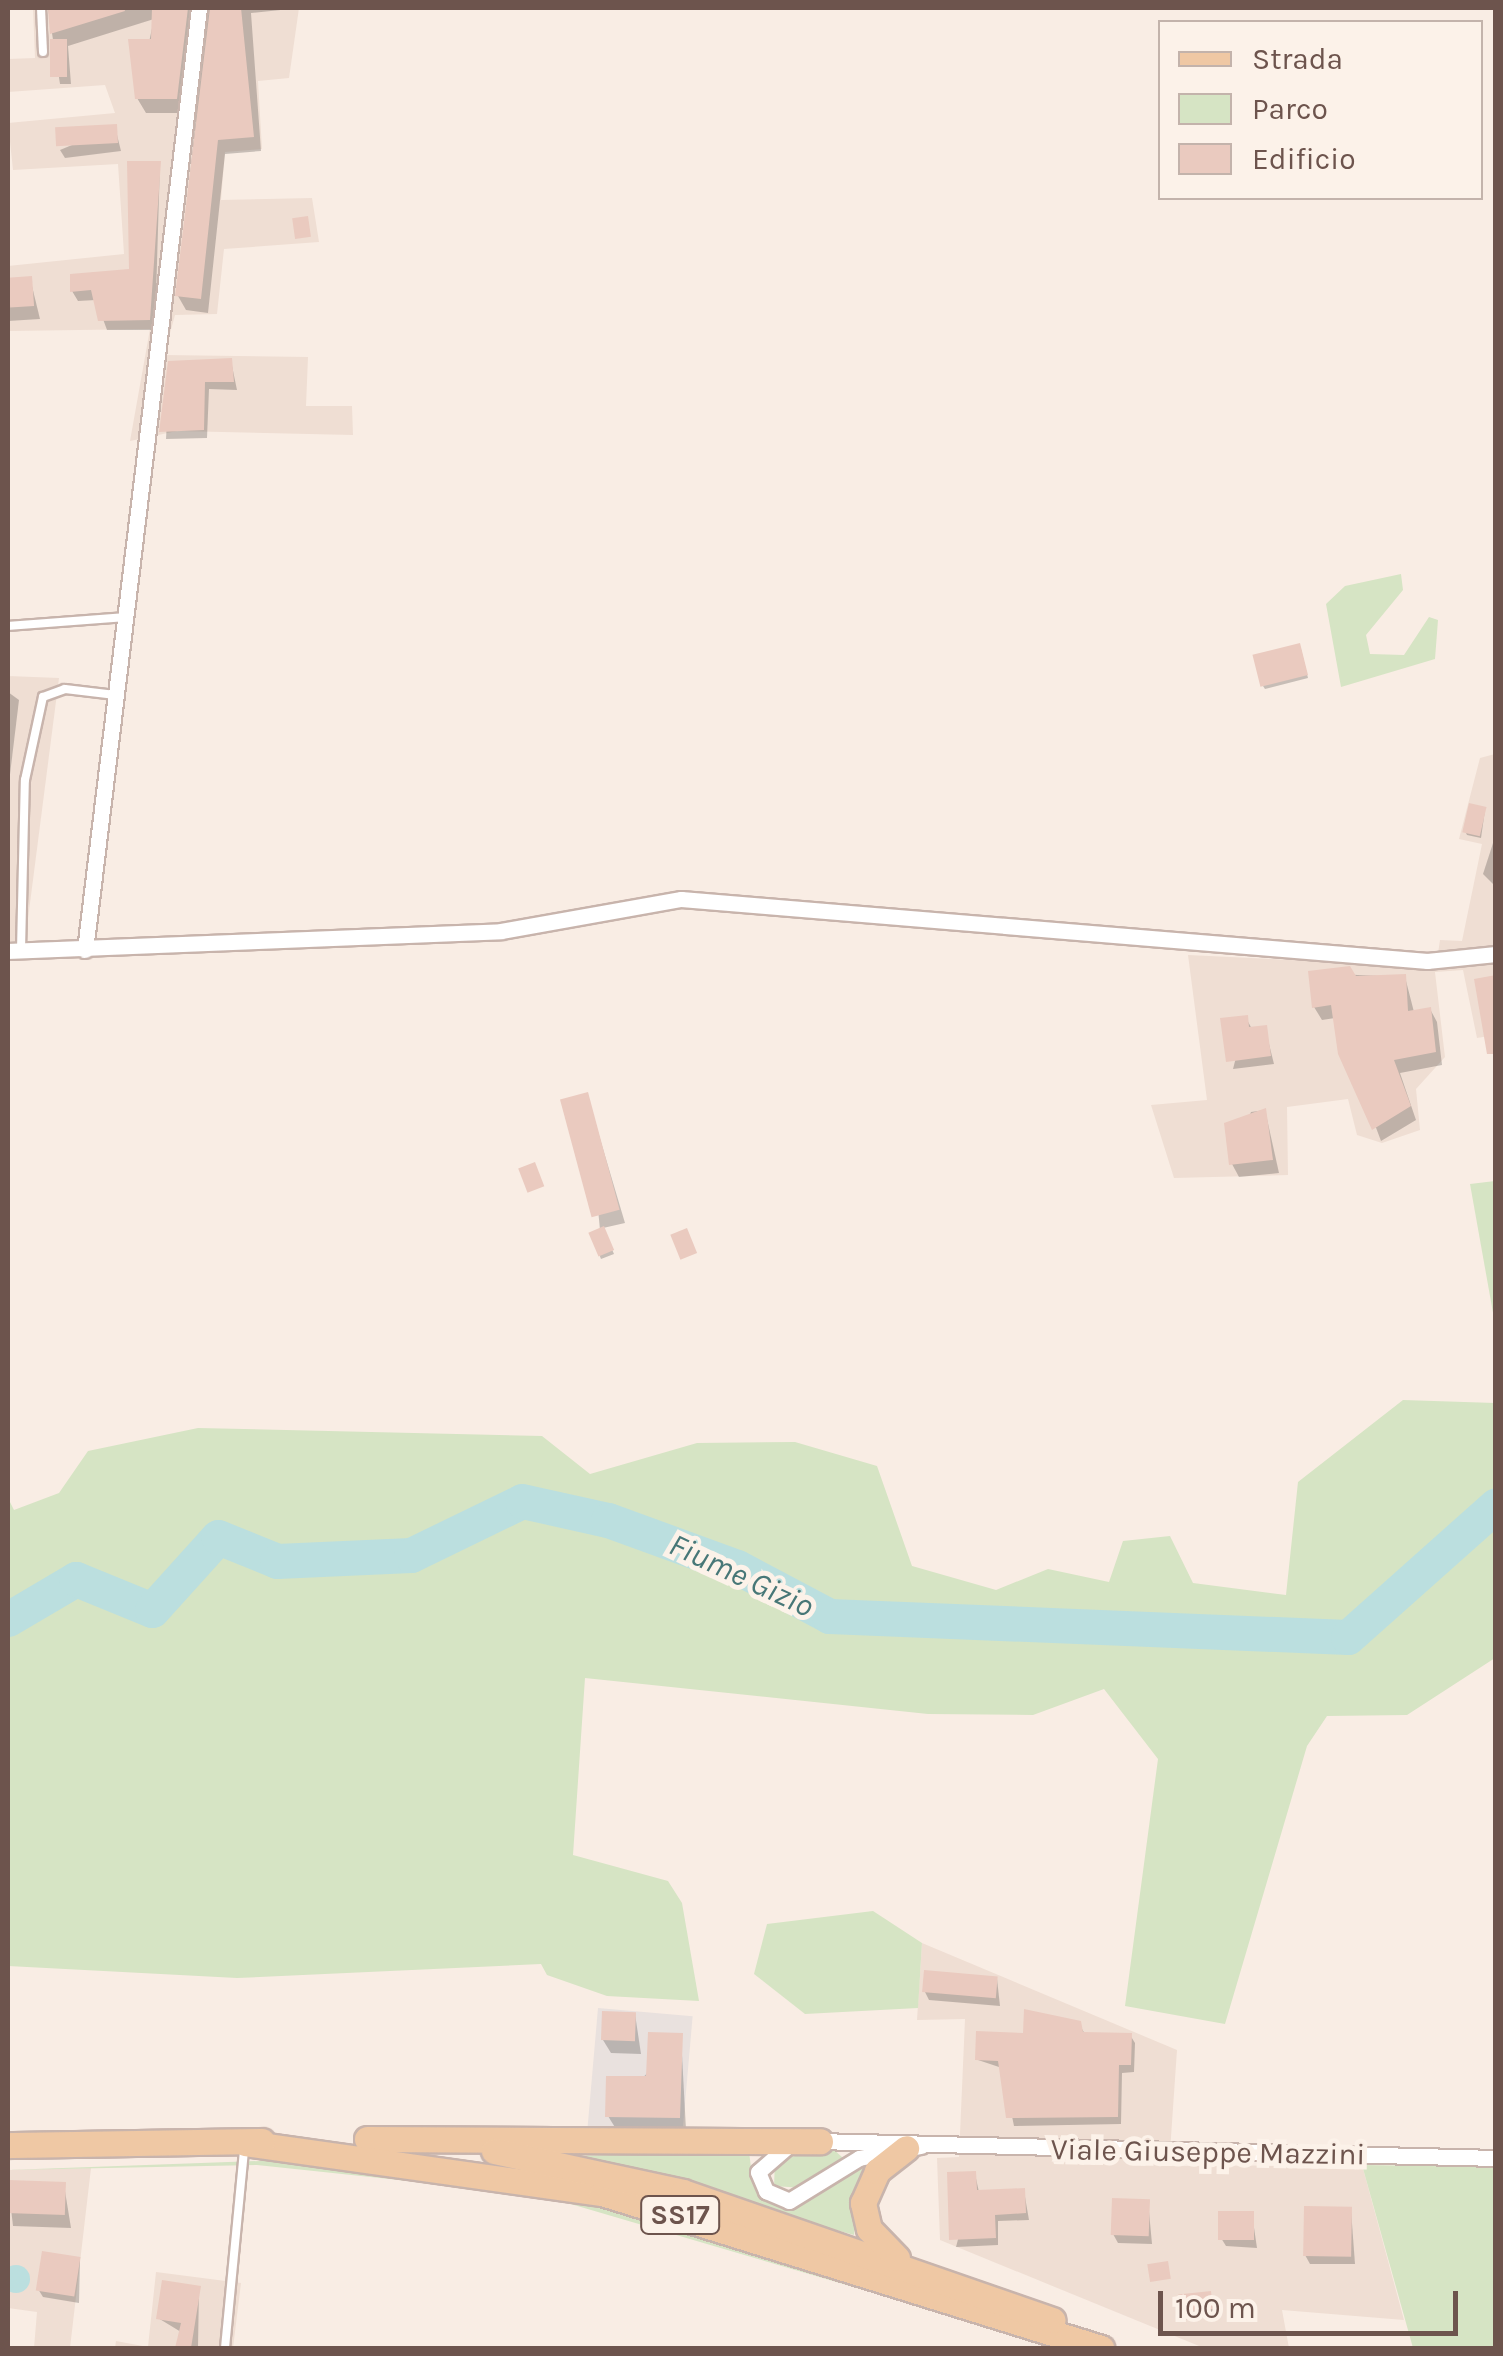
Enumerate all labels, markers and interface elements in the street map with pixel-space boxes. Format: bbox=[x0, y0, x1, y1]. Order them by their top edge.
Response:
legend bbox=[1158, 20, 1483, 200]
text: Strada bbox=[1252, 41, 1343, 77]
text: Parco bbox=[1252, 91, 1328, 127]
text: Edificio bbox=[1252, 141, 1356, 177]
water label: Fiume Gizio bbox=[663, 1526, 819, 1626]
street label: Viale Giuseppe Mazzini bbox=[1050, 2131, 1366, 2173]
road number: SS17 bbox=[640, 2192, 720, 2238]
scale bar bbox=[1163, 2271, 1463, 2333]
text: 100 m bbox=[1175, 2290, 1256, 2326]

